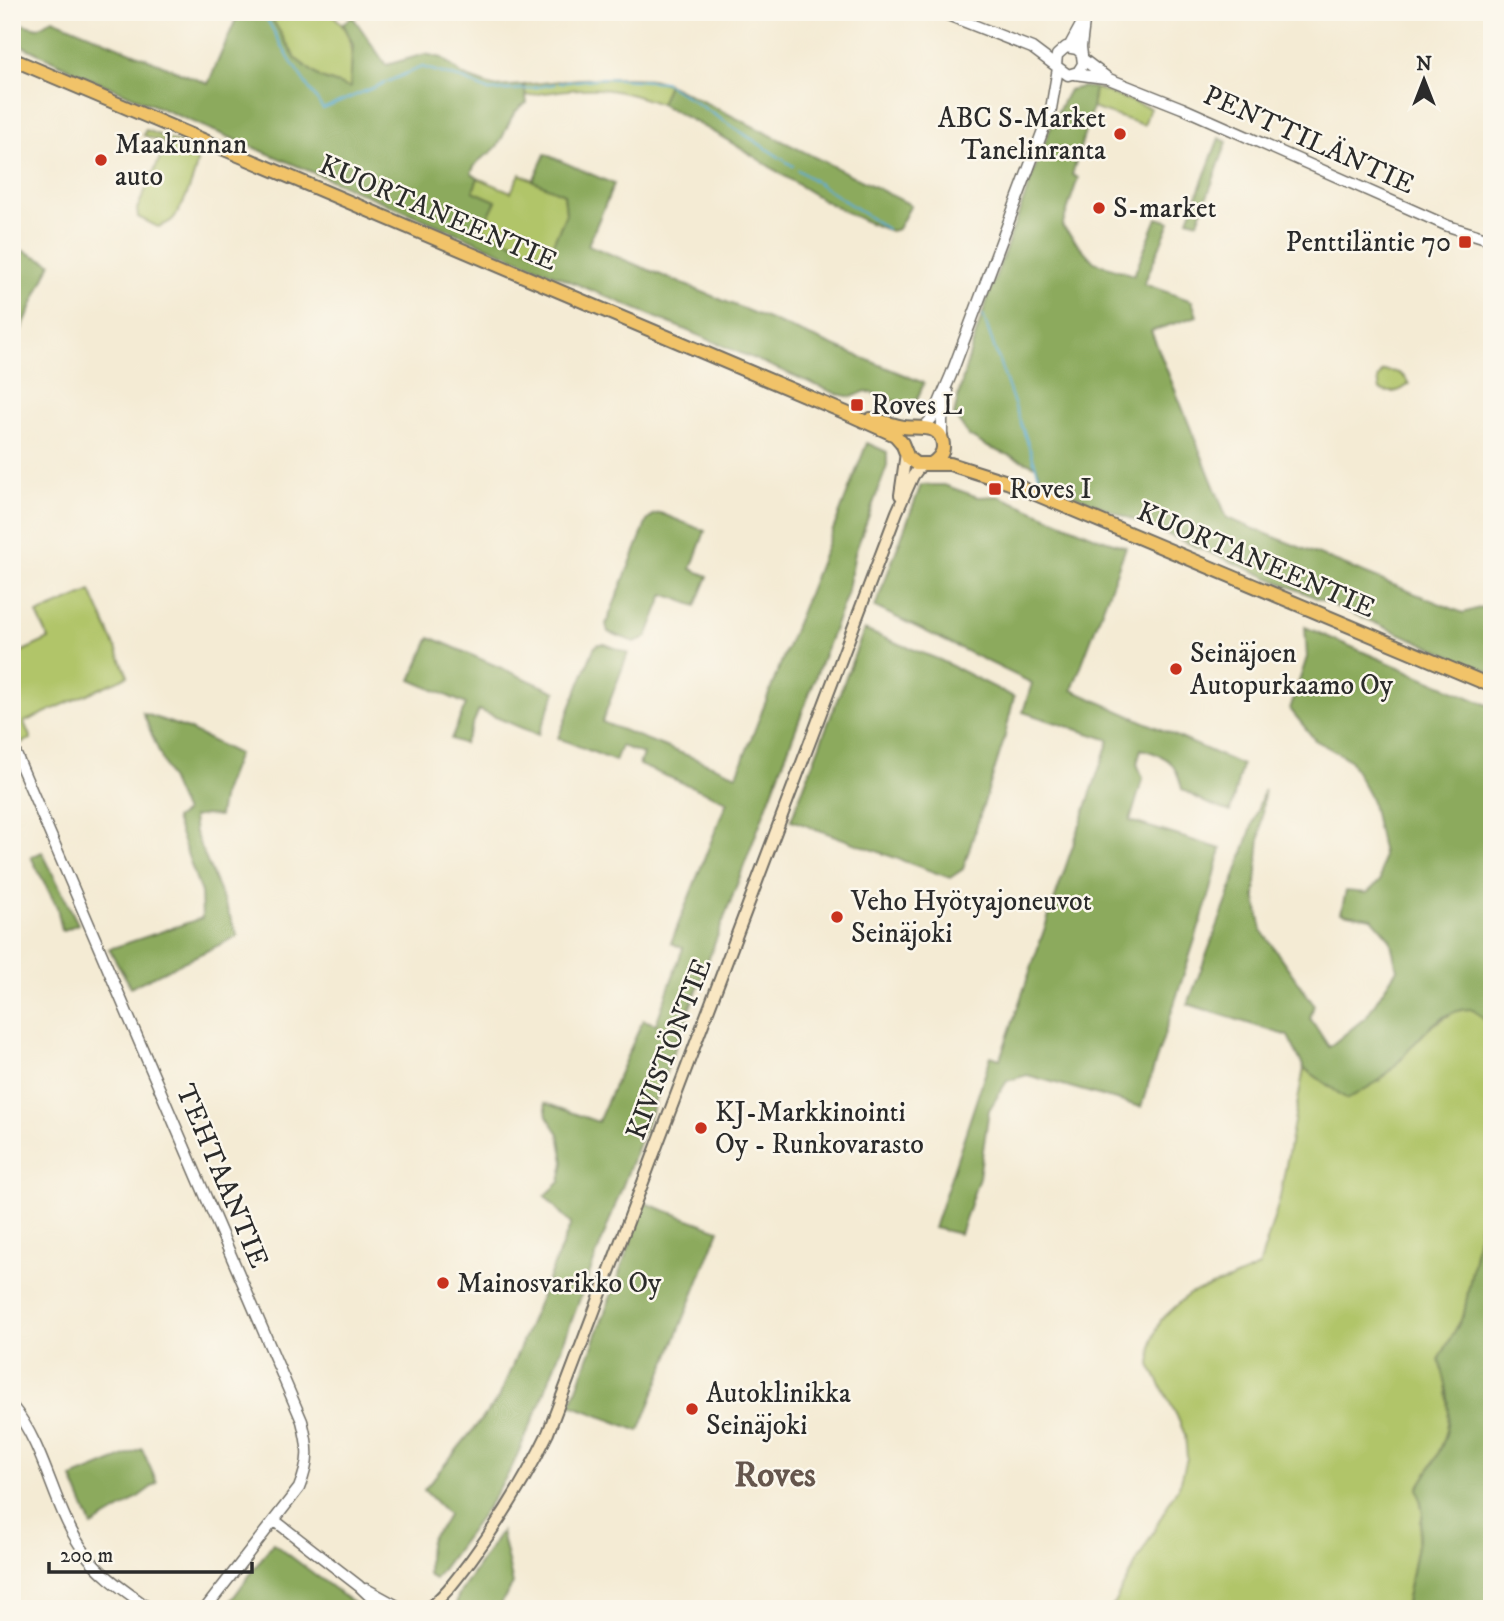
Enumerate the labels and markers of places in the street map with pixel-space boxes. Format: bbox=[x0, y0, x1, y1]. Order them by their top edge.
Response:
place label: ABC S-Market Tanelinranta bbox=[938, 101, 1106, 168]
marker: ABC S-Market Tanelinranta bbox=[1112, 126, 1128, 142]
place label: Maakunnan auto bbox=[115, 127, 248, 194]
marker: Maakunnan auto bbox=[93, 152, 109, 168]
place label: S-market bbox=[1113, 191, 1216, 226]
marker: S-market bbox=[1091, 200, 1107, 216]
place label: Penttiläntie 70 bbox=[1286, 225, 1451, 260]
marker: Penttiläntie 70 bbox=[1457, 234, 1473, 250]
place label: Roves L bbox=[871, 388, 963, 423]
marker: Roves L bbox=[849, 397, 865, 413]
place label: Roves I bbox=[1009, 472, 1092, 507]
marker: Roves I bbox=[987, 481, 1003, 497]
place label: Seinäjoen Autopurkaamo Oy bbox=[1190, 636, 1394, 703]
marker: Seinäjoen Autopurkaamo Oy bbox=[1168, 661, 1184, 677]
place label: Veho Hyötyajoneuvot Seinäjoki bbox=[850, 884, 1092, 951]
marker: Veho Hyötyajoneuvot Seinäjoki bbox=[829, 909, 845, 925]
place label: KJ-Markkinointi Oy - Runkovarasto bbox=[715, 1095, 924, 1162]
marker: KJ-Markkinointi Oy - Runkovarasto bbox=[693, 1120, 709, 1136]
place label: Mainosvarikko Oy bbox=[457, 1266, 662, 1301]
marker: Mainosvarikko Oy bbox=[435, 1275, 451, 1291]
place label: Autoklinikka Seinäjoki bbox=[706, 1376, 851, 1443]
marker: Autoklinikka Seinäjoki bbox=[684, 1401, 700, 1417]

